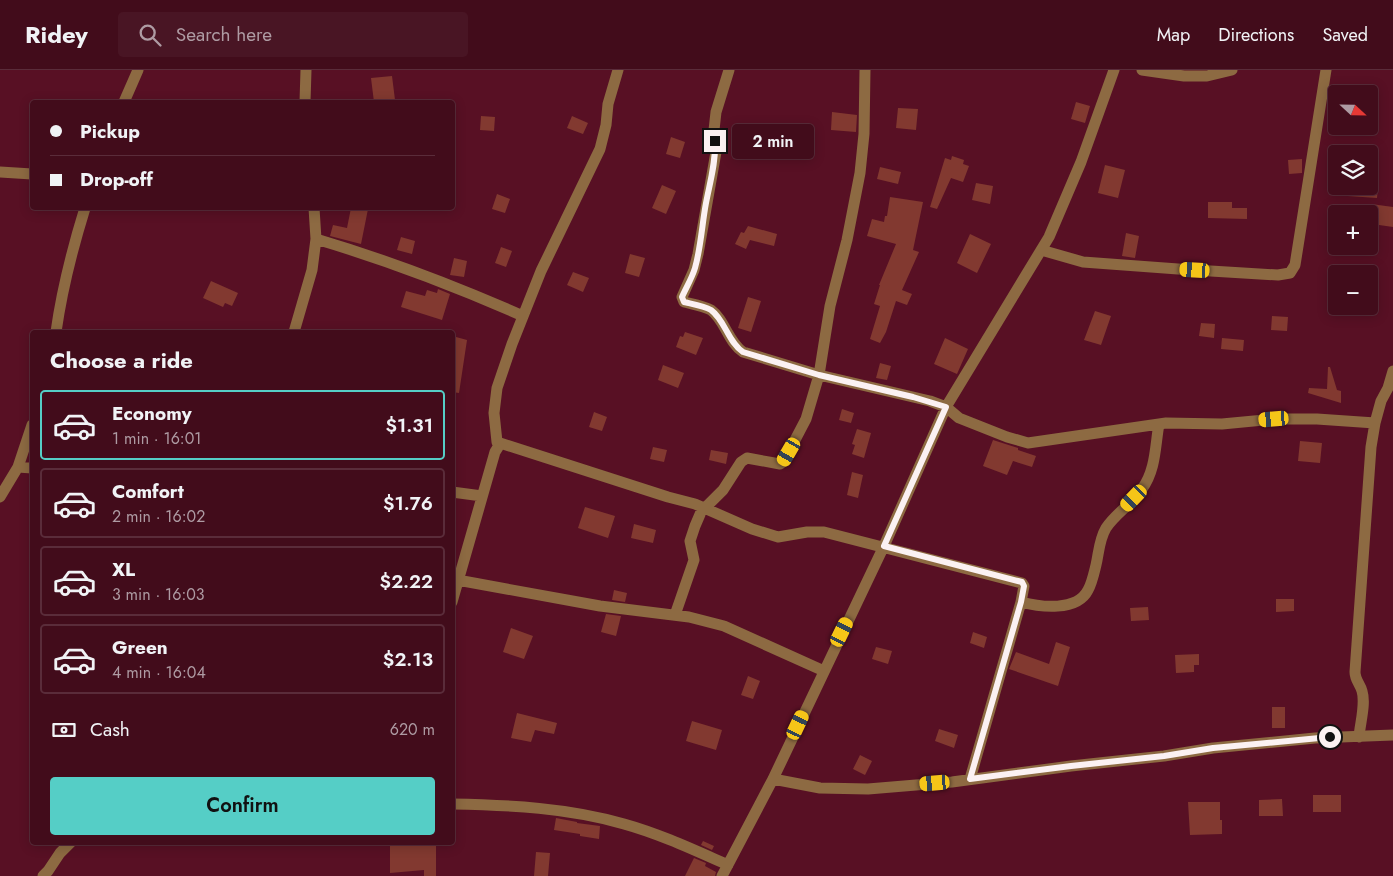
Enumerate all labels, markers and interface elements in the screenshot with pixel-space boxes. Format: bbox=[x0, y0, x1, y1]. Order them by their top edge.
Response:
search box bbox=[118, 12, 468, 57]
text: Ridey bbox=[25, 17, 88, 52]
icon: search bbox=[136, 21, 164, 49]
text: Search here bbox=[176, 21, 272, 48]
text: Map bbox=[1157, 22, 1190, 48]
text: Directions bbox=[1218, 22, 1294, 48]
text: Saved bbox=[1322, 22, 1368, 48]
north arrow bbox=[1328, 85, 1378, 135]
map controls bbox=[1328, 85, 1378, 315]
text: Pickup bbox=[80, 118, 140, 145]
callout: 2 min bbox=[732, 124, 815, 158]
route end bbox=[704, 130, 726, 152]
text: 2 min bbox=[752, 130, 794, 153]
button: layers bbox=[1328, 145, 1378, 195]
text: Drop-off bbox=[80, 166, 153, 193]
button: + bbox=[1328, 205, 1378, 255]
car bbox=[1179, 262, 1210, 278]
button: − bbox=[1328, 265, 1378, 315]
text: Choose a ride bbox=[50, 344, 193, 376]
text: Economy bbox=[112, 400, 192, 427]
icon: car bbox=[52, 403, 97, 448]
car bbox=[1258, 410, 1289, 428]
text: $1.31 bbox=[385, 412, 433, 439]
text: 1 min · 16:01 bbox=[112, 427, 201, 450]
car bbox=[775, 435, 802, 469]
text: Comfort bbox=[112, 478, 184, 505]
icon: car bbox=[52, 481, 97, 526]
car bbox=[1118, 482, 1149, 514]
text: $1.76 bbox=[383, 490, 433, 517]
text: 2 min · 16:02 bbox=[112, 505, 205, 528]
text: XL bbox=[112, 556, 135, 583]
icon: car bbox=[52, 559, 97, 604]
text: $2.22 bbox=[380, 568, 433, 595]
text: 3 min · 16:03 bbox=[112, 583, 205, 606]
car bbox=[828, 615, 855, 649]
text: Green bbox=[112, 634, 168, 661]
icon: car bbox=[52, 637, 97, 682]
text: $2.13 bbox=[383, 646, 433, 673]
text: 4 min · 16:04 bbox=[112, 661, 206, 684]
car bbox=[784, 708, 811, 742]
icon: cash bbox=[50, 716, 78, 744]
text: Cash bbox=[90, 716, 130, 743]
text: 620 m bbox=[390, 718, 435, 741]
route start bbox=[1319, 726, 1341, 748]
car bbox=[919, 774, 950, 792]
button: Confirm bbox=[50, 777, 435, 835]

